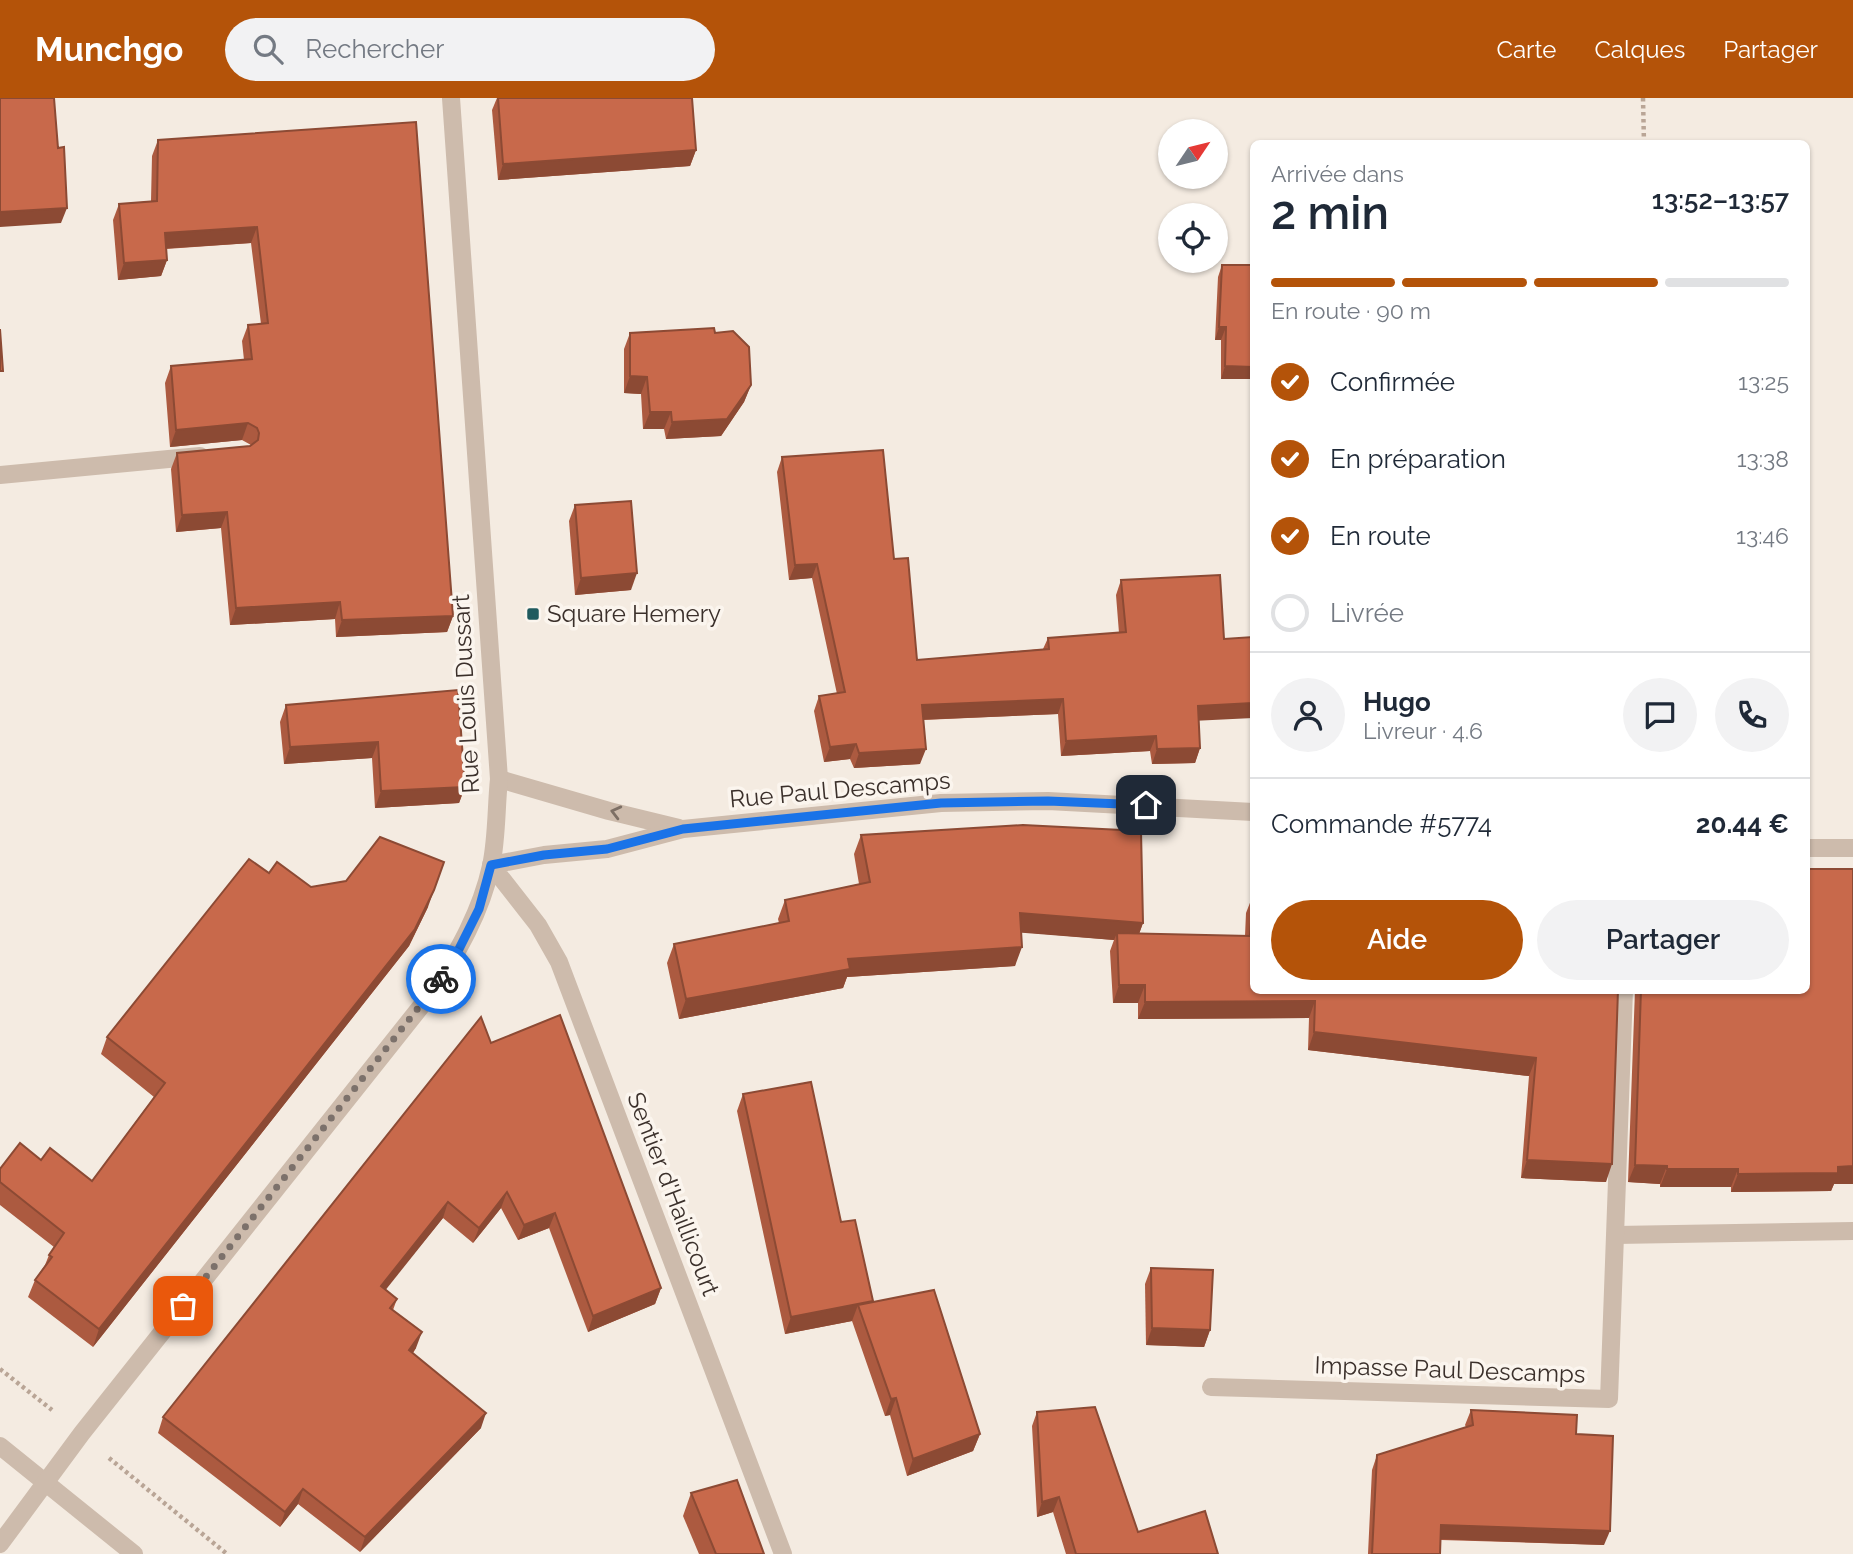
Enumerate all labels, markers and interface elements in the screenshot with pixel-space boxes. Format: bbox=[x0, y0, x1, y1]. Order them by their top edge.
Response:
search box bbox=[225, 18, 715, 81]
text: Munchgo bbox=[35, 30, 183, 69]
icon: search bbox=[249, 30, 287, 68]
text: Rechercher bbox=[305, 34, 444, 64]
text: Carte bbox=[1497, 35, 1556, 64]
text: Calques bbox=[1594, 35, 1685, 64]
text: Partager bbox=[1723, 35, 1818, 64]
north arrow bbox=[1158, 119, 1228, 189]
map controls bbox=[1158, 119, 1228, 273]
text: Arrivée dans bbox=[1271, 160, 1404, 187]
text: 13:52–13:57 bbox=[1652, 185, 1789, 215]
text: 2 min bbox=[1271, 186, 1389, 240]
button: locate bbox=[1158, 203, 1228, 273]
text: En route · 90 m bbox=[1271, 297, 1431, 324]
icon: check bbox=[1271, 363, 1309, 401]
text: Confirmée bbox=[1330, 367, 1455, 397]
text: 13:25 bbox=[1738, 368, 1789, 395]
icon: check bbox=[1271, 440, 1309, 478]
text: En préparation bbox=[1330, 444, 1506, 474]
text: 13:38 bbox=[1737, 445, 1789, 472]
icon: check bbox=[1271, 517, 1309, 555]
text: En route bbox=[1330, 521, 1431, 551]
text: 13:46 bbox=[1736, 522, 1789, 549]
street label: Rue Louis Dussart bbox=[446, 594, 485, 794]
text: Livrée bbox=[1330, 598, 1404, 628]
place label: Square Hemery bbox=[547, 599, 721, 628]
marker: Square Hemery bbox=[525, 606, 541, 622]
button: person bbox=[1271, 678, 1345, 752]
button: chat bbox=[1623, 678, 1697, 752]
button: phone bbox=[1715, 678, 1789, 752]
text: Hugo bbox=[1363, 687, 1431, 717]
text: Livreur · 4.6 bbox=[1363, 717, 1483, 744]
street label: Rue Paul Descamps bbox=[728, 765, 952, 814]
pin bbox=[1116, 775, 1176, 835]
icon: home bbox=[1127, 786, 1165, 824]
one-way arrow bbox=[611, 806, 623, 821]
text: Commande #5774 bbox=[1271, 809, 1492, 839]
text: 20.44 € bbox=[1696, 809, 1789, 839]
button: Aide bbox=[1271, 900, 1523, 980]
button: Partager bbox=[1537, 900, 1789, 980]
courier bbox=[406, 944, 476, 1014]
icon: bike bbox=[422, 960, 460, 998]
street label: Sentier d'Haillicourt bbox=[621, 1088, 726, 1300]
pin bbox=[153, 1276, 213, 1336]
icon: bag bbox=[164, 1287, 202, 1325]
street label: Impasse Paul Descamps bbox=[1314, 1350, 1586, 1389]

